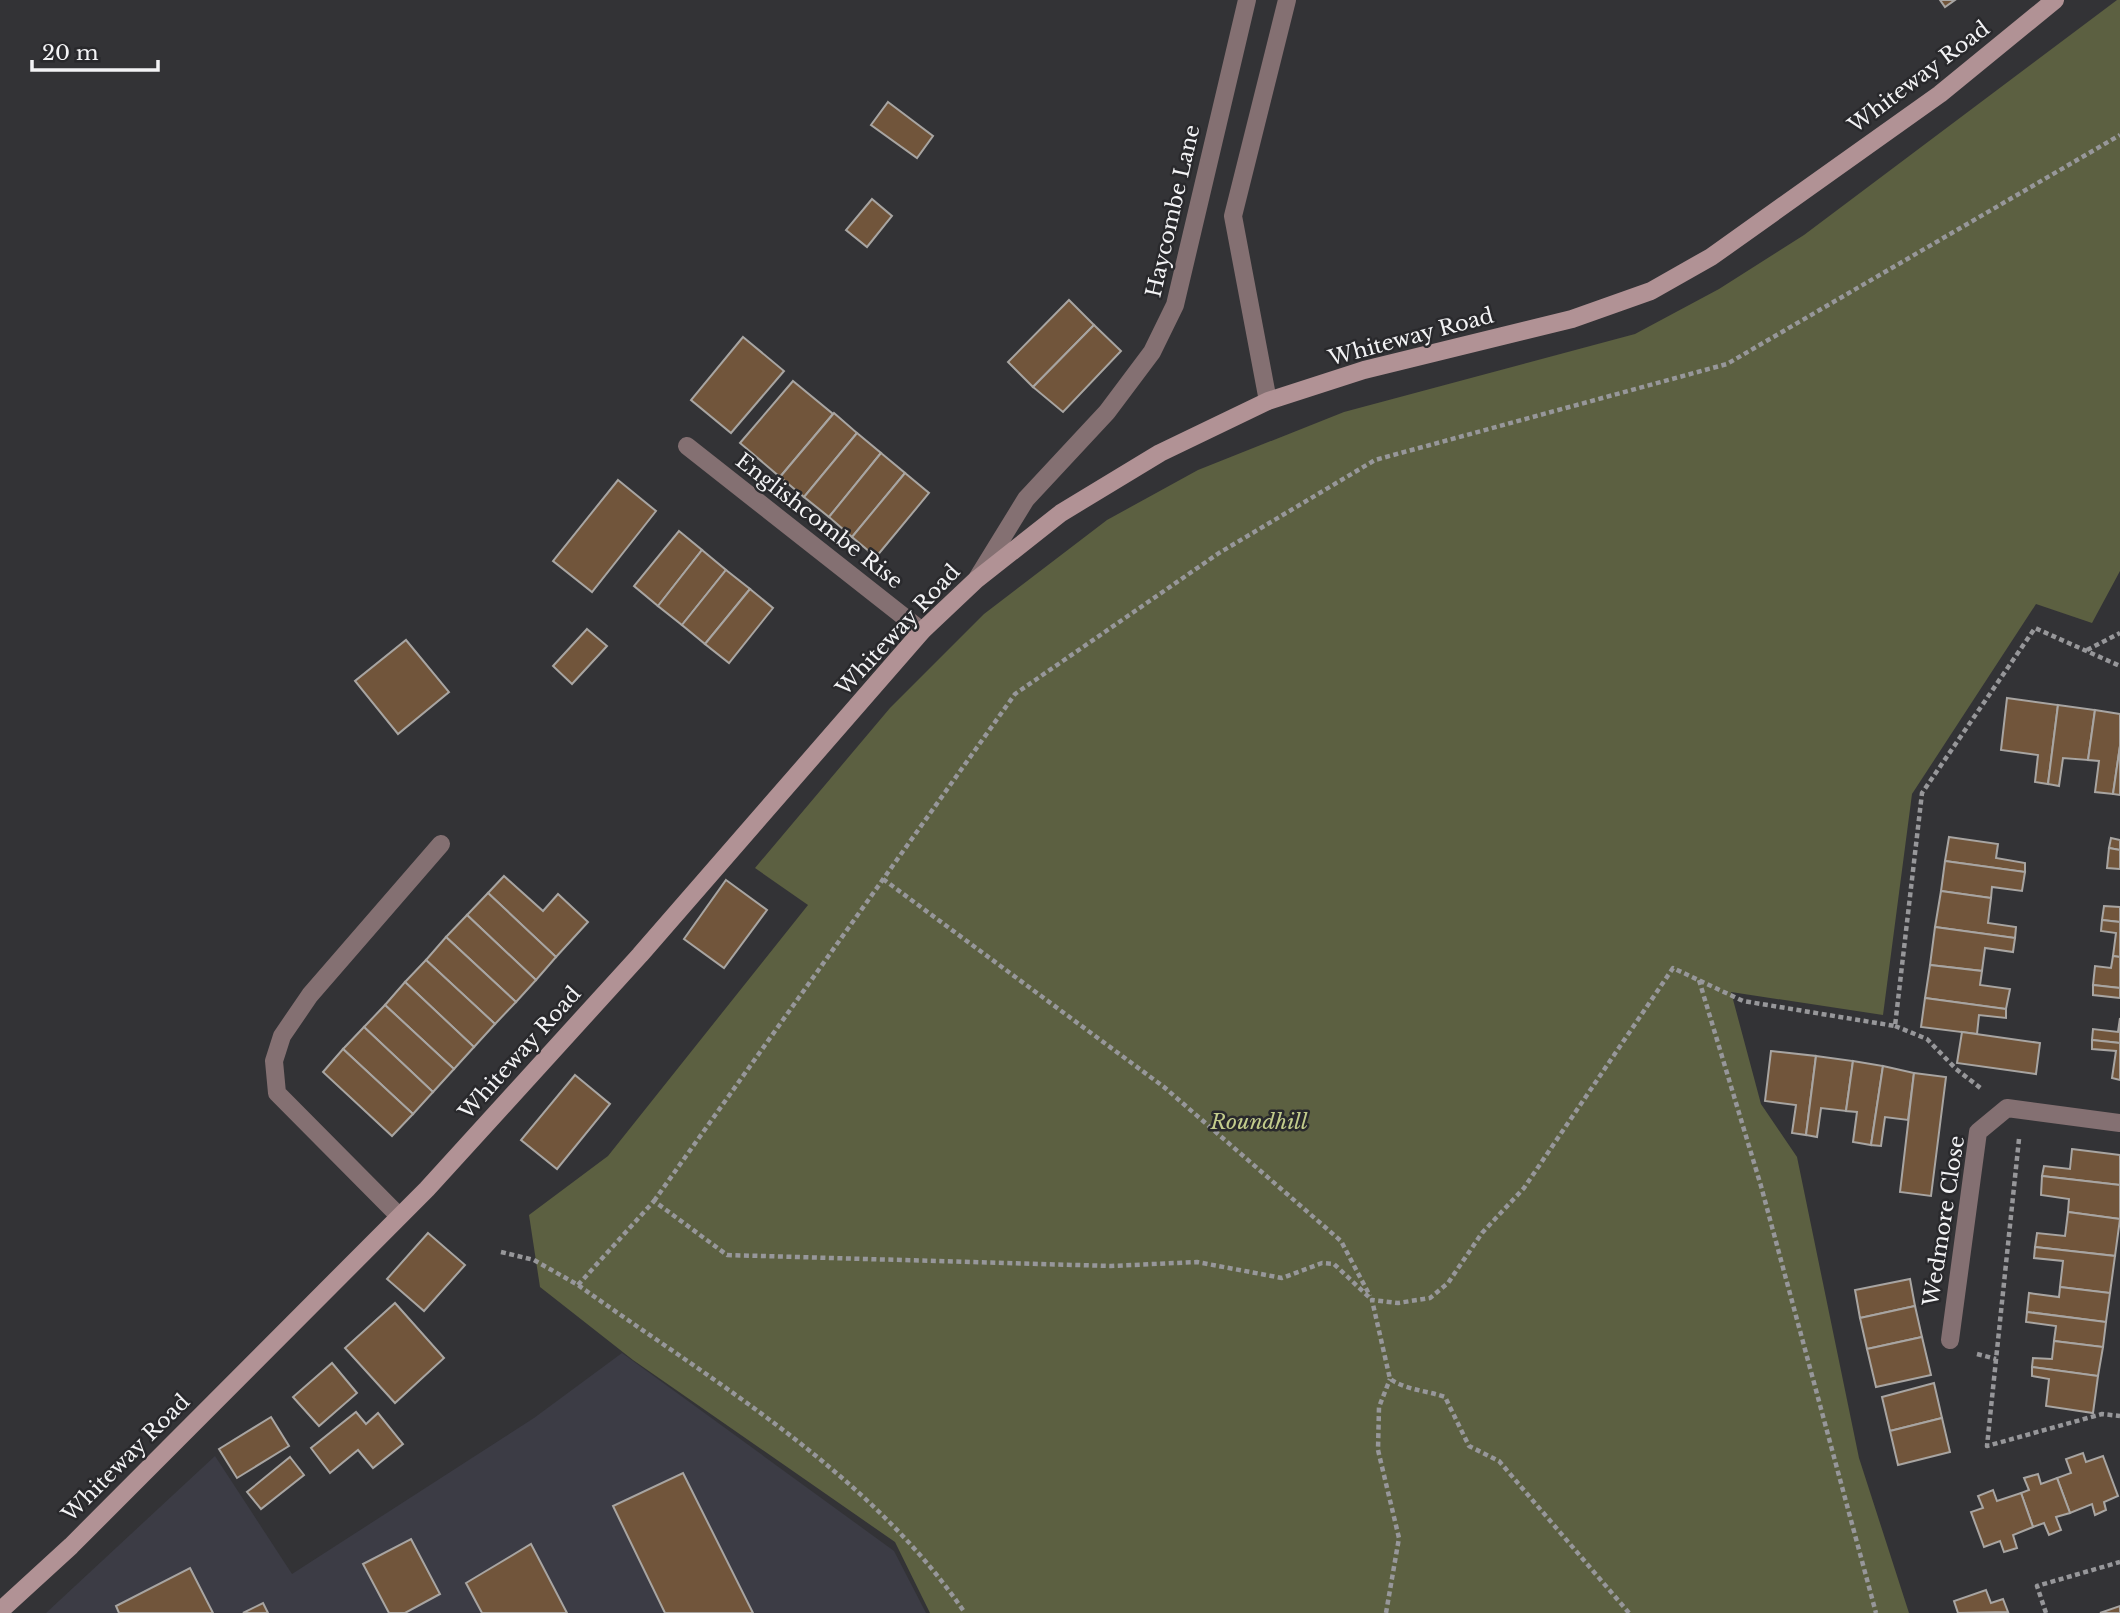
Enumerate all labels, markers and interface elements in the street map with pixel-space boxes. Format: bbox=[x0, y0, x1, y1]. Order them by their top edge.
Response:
street label: Whiteway Road bbox=[1842, 15, 1995, 139]
scale bar bbox=[32, 28, 158, 72]
text: 20 m bbox=[42, 40, 99, 66]
street label: Haycombe Lane bbox=[1141, 122, 1205, 300]
street label: Whiteway Road bbox=[1325, 302, 1496, 372]
street label: Englishcombe Rise bbox=[730, 448, 908, 594]
street label: Whiteway Road bbox=[830, 559, 965, 702]
street label: Whiteway Road bbox=[453, 981, 587, 1126]
park label: Roundhill bbox=[1209, 1109, 1308, 1135]
street label: Wedmore Close bbox=[1918, 1134, 1970, 1309]
street label: Whiteway Road bbox=[56, 1389, 195, 1528]

